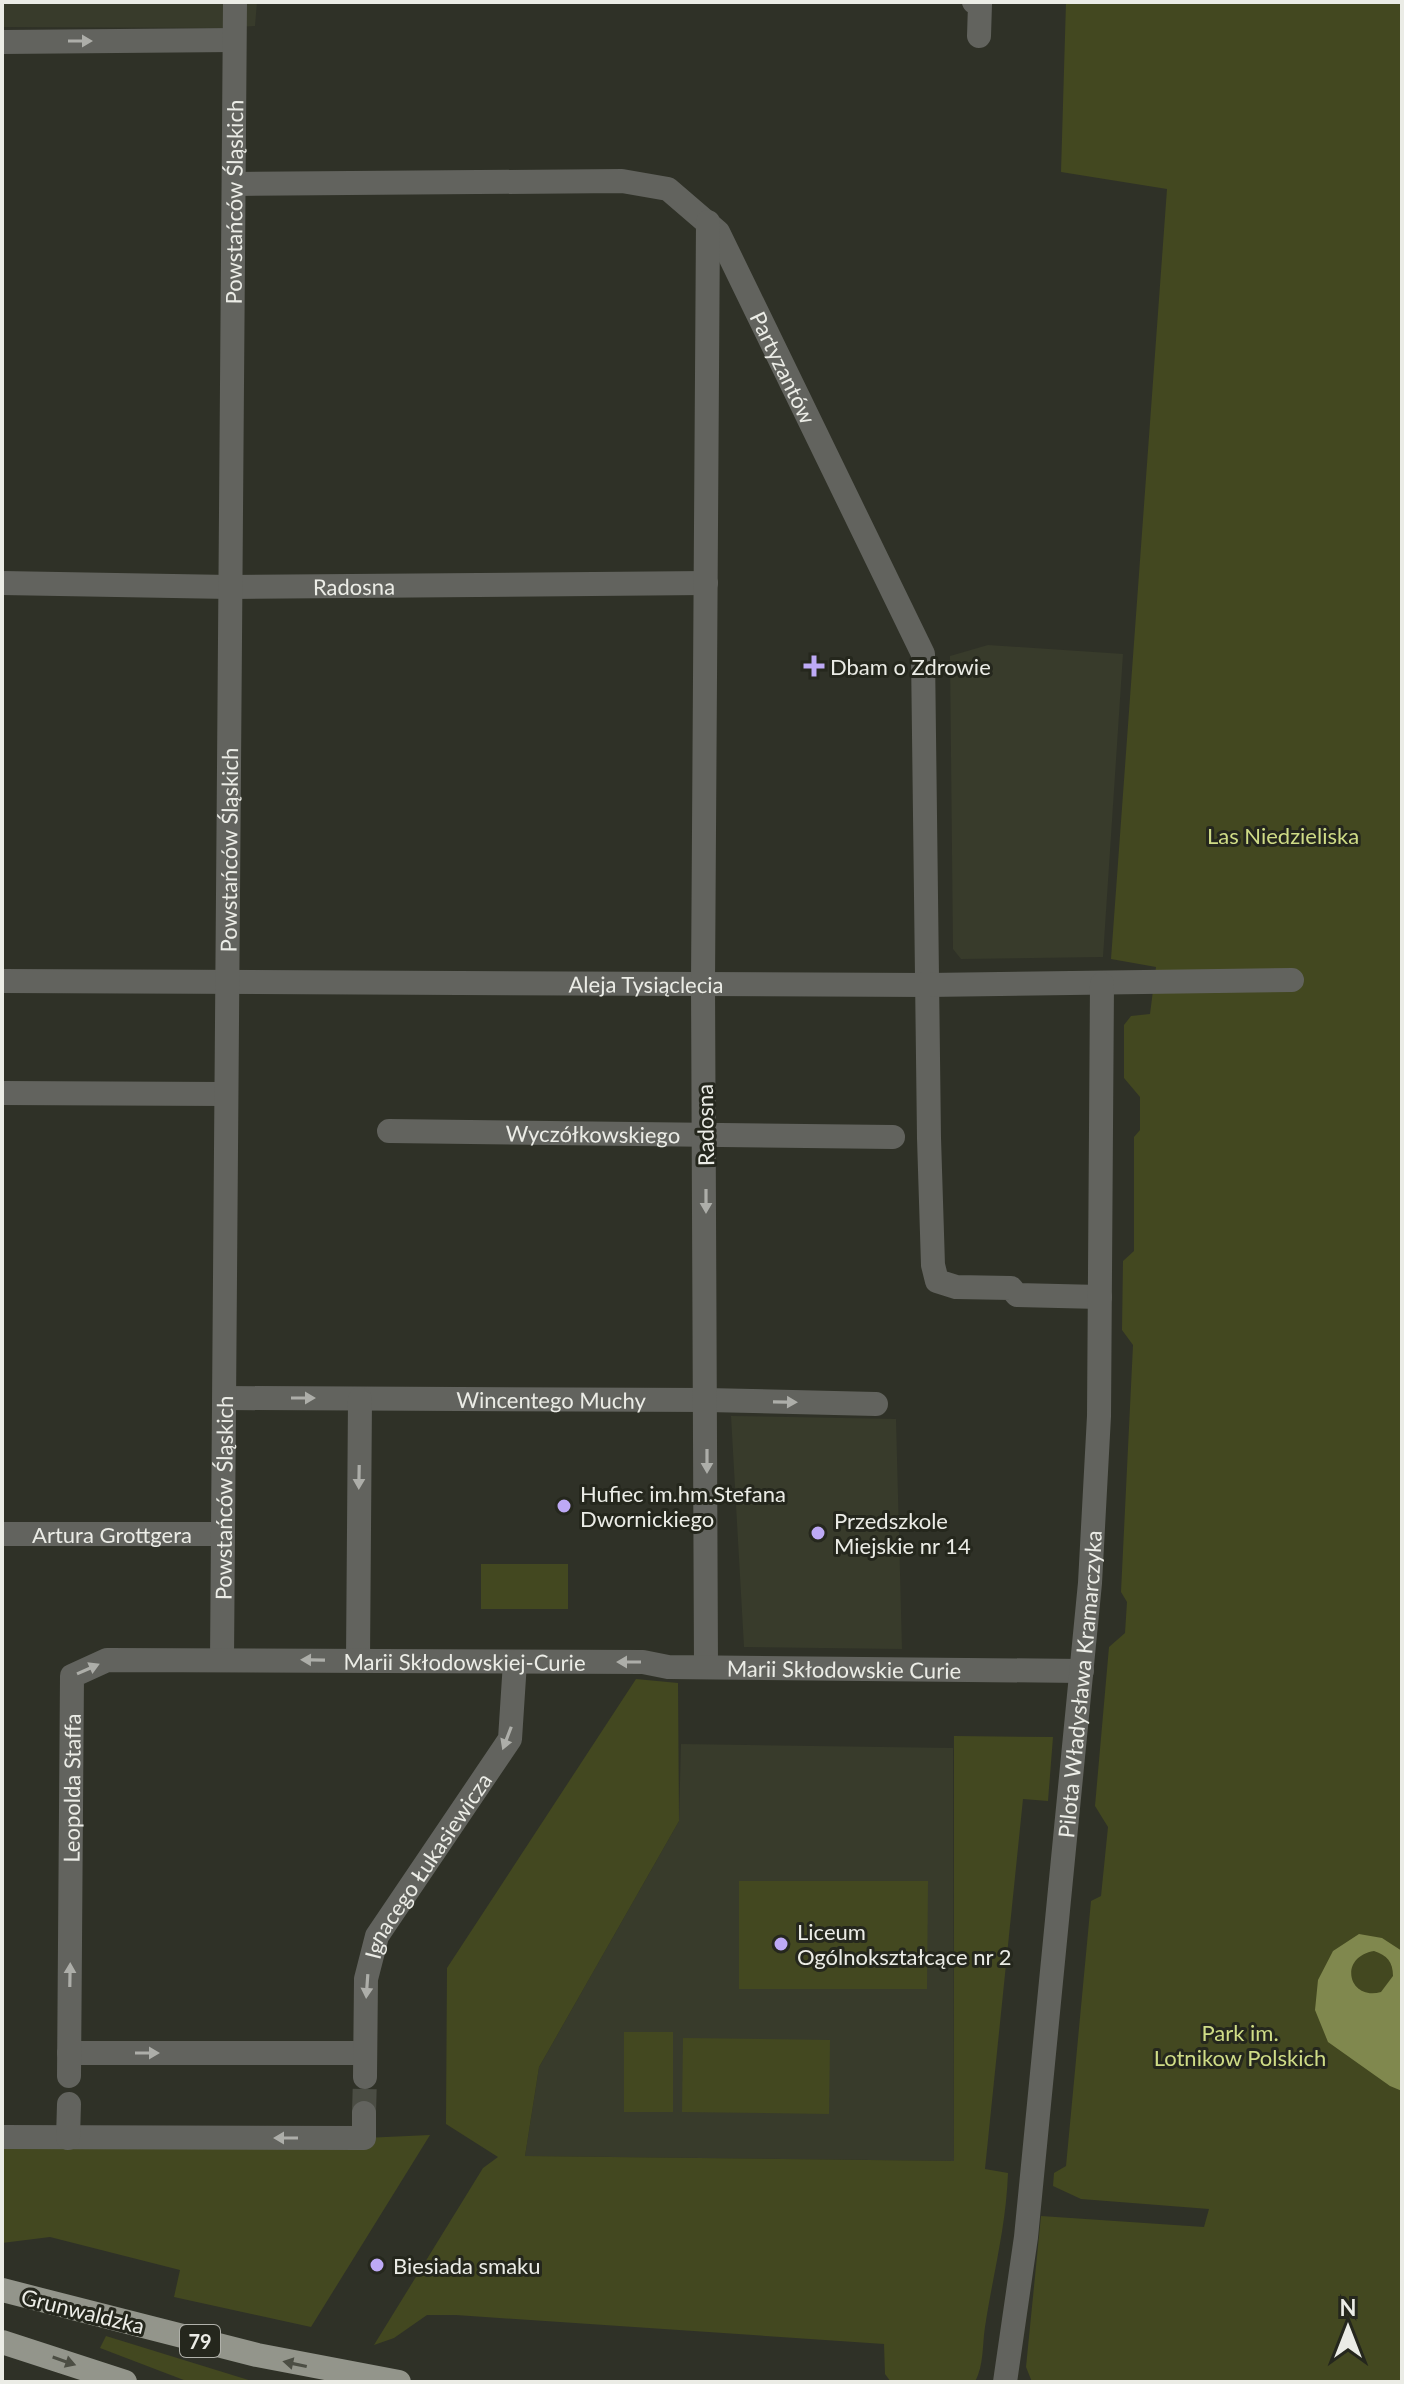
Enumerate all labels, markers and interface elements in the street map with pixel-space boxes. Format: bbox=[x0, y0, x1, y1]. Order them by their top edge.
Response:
one-way arrow bbox=[68, 35, 93, 47]
street label: Powstańców Śląskich bbox=[219, 100, 248, 304]
street label: Partyzantów bbox=[745, 307, 822, 428]
street label: Radosna bbox=[313, 572, 395, 600]
place label: Dbam o Zdrowie bbox=[830, 653, 991, 680]
marker: Dbam o Zdrowie bbox=[805, 657, 823, 675]
street label: Powstańców Śląskich bbox=[214, 748, 243, 952]
park label: Las Niedzieliska bbox=[1207, 822, 1359, 849]
street label: Aleja Tysiąclecia bbox=[568, 970, 724, 998]
street label: Radosna bbox=[691, 1084, 719, 1166]
street label: Wyczółkowskiego bbox=[506, 1119, 680, 1148]
one-way arrow bbox=[700, 1189, 712, 1214]
street label: Wincentego Muchy bbox=[456, 1385, 646, 1413]
one-way arrow bbox=[291, 1392, 316, 1405]
street label: Powstańców Śląskich bbox=[209, 1396, 238, 1600]
one-way arrow bbox=[773, 1396, 798, 1408]
one-way arrow bbox=[701, 1449, 713, 1474]
one-way arrow bbox=[353, 1465, 365, 1490]
place label: Hufiec im.hm.Stefana Dwornickiego bbox=[580, 1480, 786, 1532]
marker: Hufiec im.hm.Stefana Dwornickiego bbox=[555, 1497, 573, 1515]
place label: Przedszkole Miejskie nr 14 bbox=[834, 1507, 971, 1559]
street label: Artura Grottgera bbox=[32, 1521, 192, 1548]
marker: Przedszkole Miejskie nr 14 bbox=[809, 1524, 827, 1542]
street label: Pilota Władysława Kramarczyka bbox=[1052, 1530, 1106, 1839]
street label: Marii Skłodowskiej-Curie bbox=[343, 1647, 586, 1675]
one-way arrow bbox=[300, 1654, 325, 1666]
street label: Marii Skłodowskie Curie bbox=[727, 1654, 961, 1683]
one-way arrow bbox=[616, 1656, 641, 1668]
one-way arrow bbox=[76, 1662, 99, 1676]
street label: Leopolda Staffa bbox=[57, 1713, 85, 1863]
one-way arrow bbox=[500, 1726, 513, 1750]
street label: Ignacego Łukasiewicza bbox=[358, 1767, 497, 1962]
place label: Liceum Ogólnokształcące nr 2 bbox=[797, 1918, 1012, 1970]
marker: Liceum Ogólnokształcące nr 2 bbox=[772, 1935, 790, 1953]
one-way arrow bbox=[64, 1962, 76, 1987]
one-way arrow bbox=[360, 1973, 373, 1998]
park label: Park im. Lotnikow Polskich bbox=[1154, 2019, 1326, 2071]
one-way arrow bbox=[135, 2047, 160, 2059]
one-way arrow bbox=[273, 2132, 298, 2144]
place label: Biesiada smaku bbox=[393, 2252, 541, 2279]
marker: Biesiada smaku bbox=[368, 2256, 386, 2274]
street label: Grunwaldzka bbox=[19, 2283, 147, 2339]
north arrow bbox=[1308, 2288, 1388, 2368]
text: N bbox=[1340, 2294, 1356, 2321]
road number: 79 bbox=[180, 2325, 220, 2357]
one-way arrow bbox=[52, 2356, 76, 2368]
one-way arrow bbox=[282, 2357, 307, 2369]

